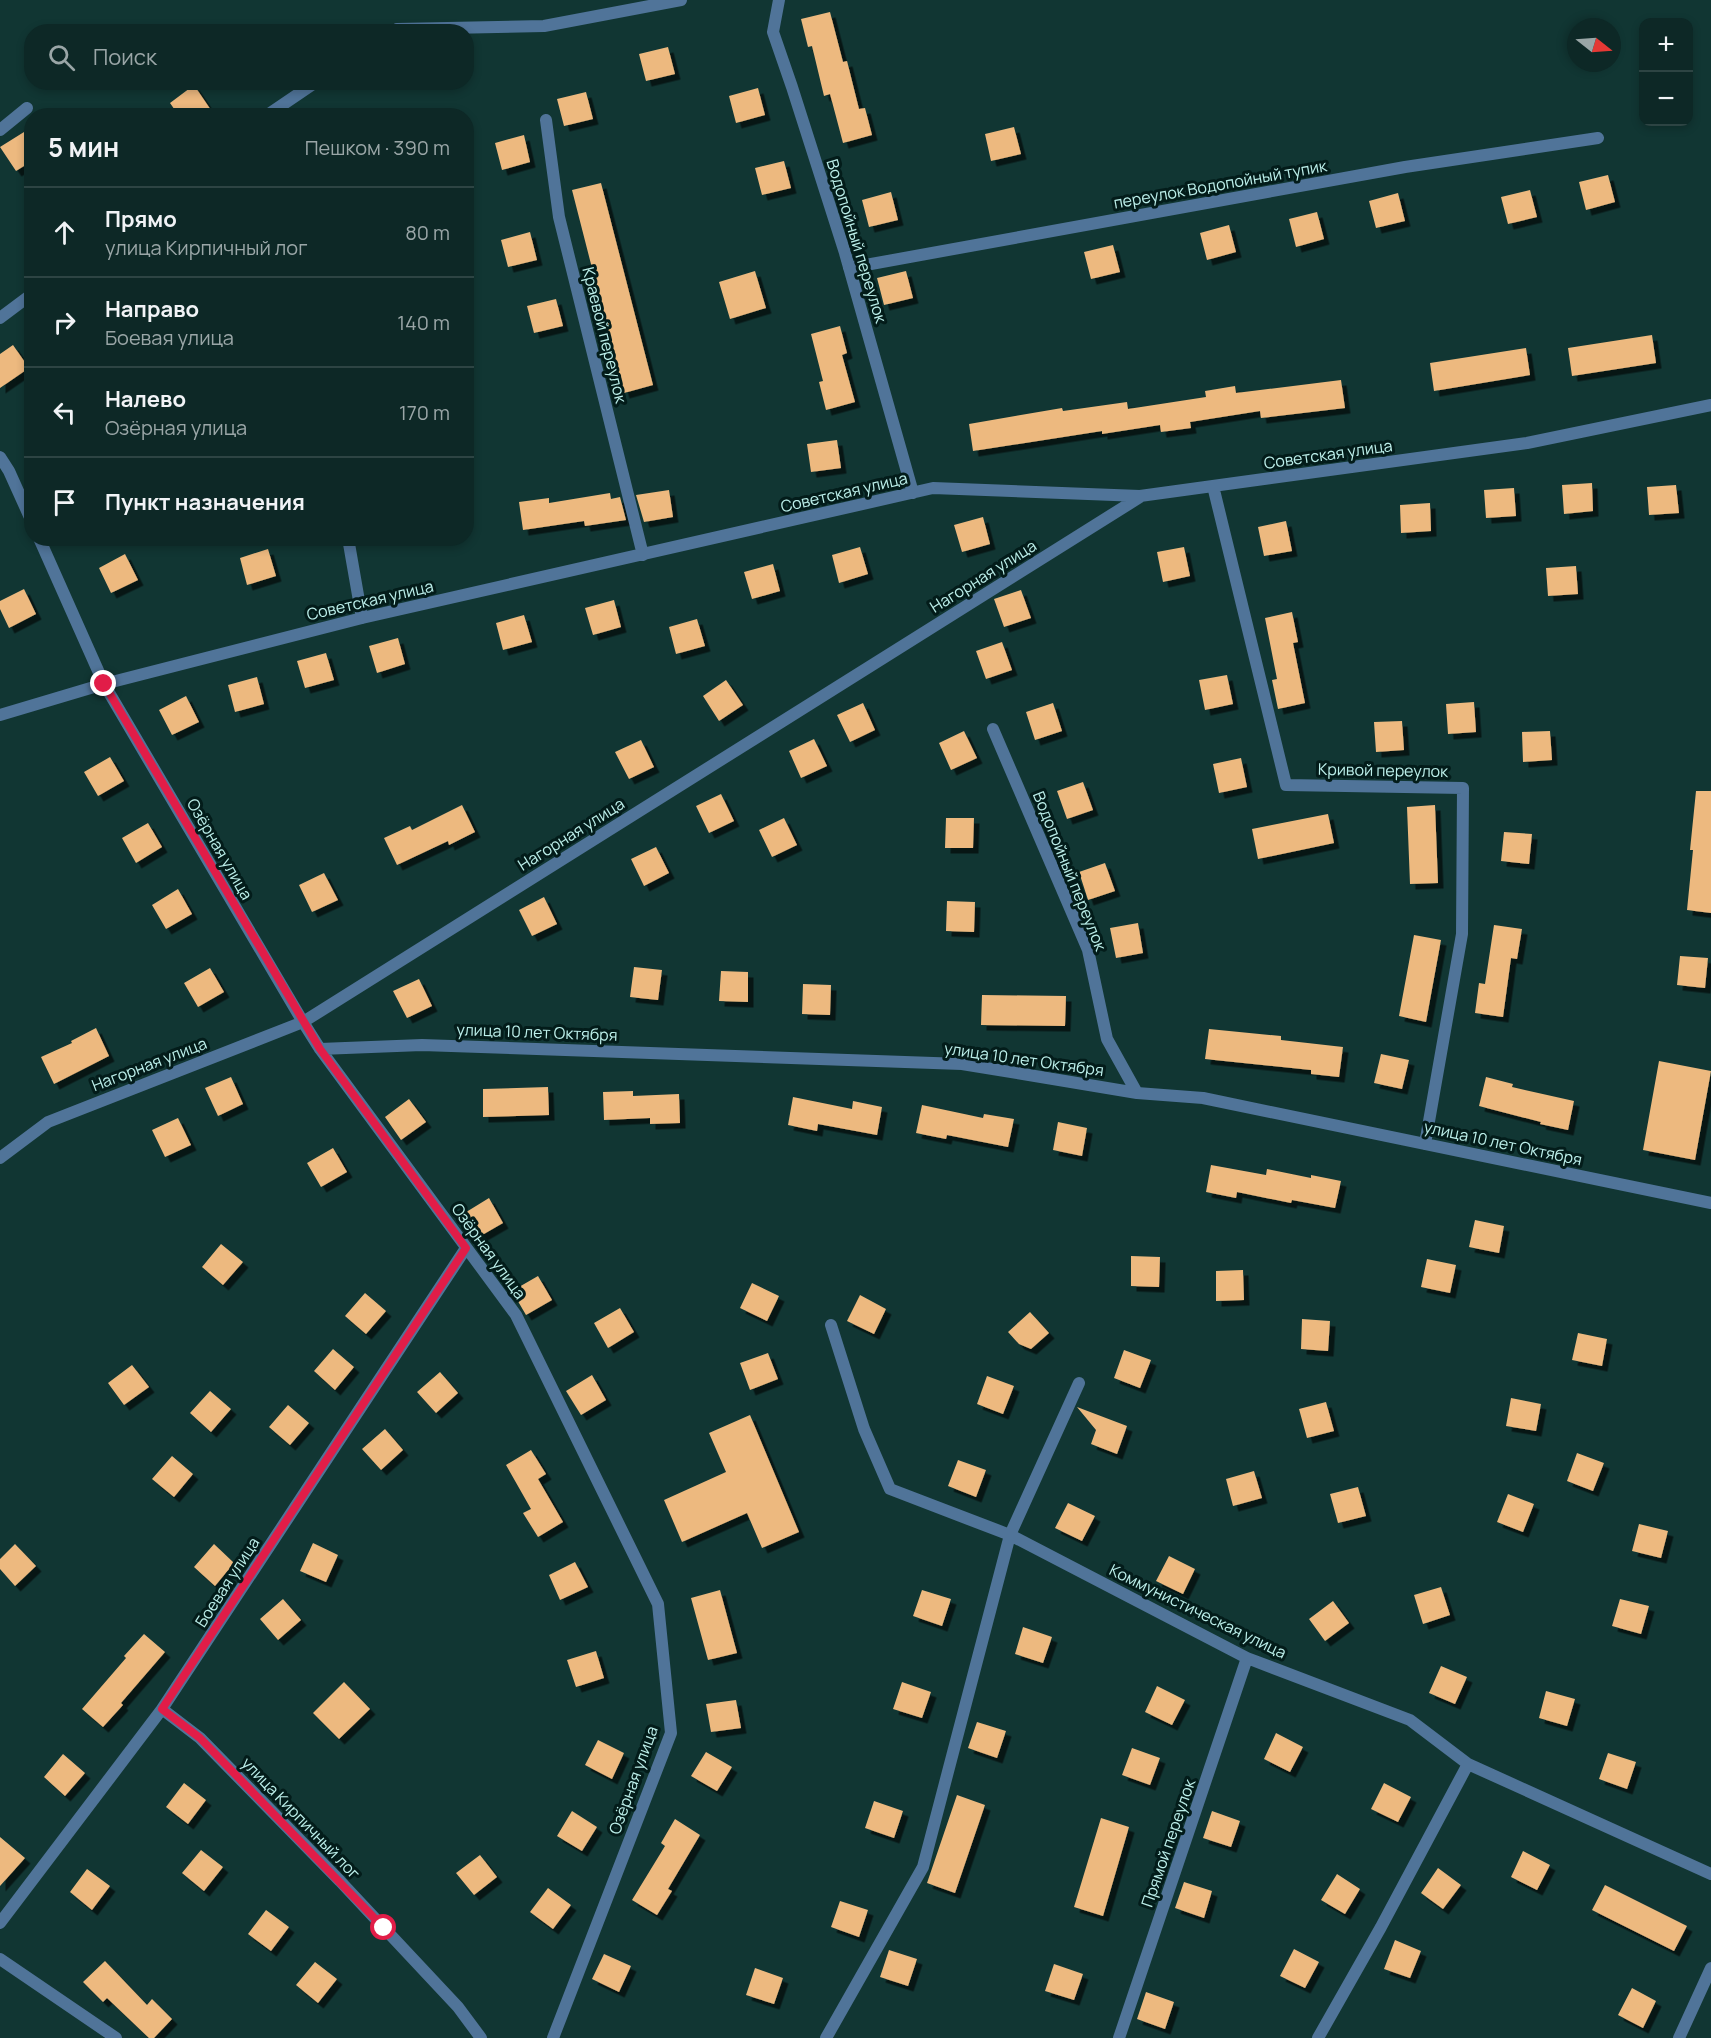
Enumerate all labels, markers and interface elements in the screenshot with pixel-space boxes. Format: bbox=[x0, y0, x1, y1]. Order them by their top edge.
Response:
north arrow bbox=[1567, 18, 1621, 72]
map controls bbox=[1639, 18, 1693, 126]
button: + bbox=[1639, 18, 1693, 72]
search box bbox=[24, 24, 474, 90]
icon: search bbox=[45, 41, 78, 74]
text: Поиск bbox=[93, 42, 157, 72]
button: − bbox=[1639, 72, 1693, 126]
text: 5 мин bbox=[48, 129, 119, 165]
text: Пешком · 390 m bbox=[305, 134, 450, 161]
street label: переулок Водопойный тупик bbox=[1112, 154, 1329, 214]
street label: Водопойный переулок bbox=[822, 156, 893, 327]
text: Прямо bbox=[105, 204, 177, 234]
icon: ahead bbox=[48, 216, 81, 249]
text: 80 m bbox=[405, 219, 450, 246]
text: улица Кирпичный лог bbox=[105, 234, 307, 261]
street label: Краевой переулок bbox=[577, 265, 633, 406]
text: Направо bbox=[105, 294, 199, 324]
icon: right bbox=[48, 306, 81, 339]
text: 140 m bbox=[397, 309, 450, 336]
text: Боевая улица bbox=[105, 324, 234, 351]
text: Налево bbox=[105, 384, 186, 414]
icon: left bbox=[48, 396, 81, 429]
text: 170 m bbox=[399, 399, 450, 426]
text: Озёрная улица bbox=[105, 414, 247, 441]
street label: Советская улица bbox=[1262, 434, 1394, 474]
street label: Советская улица bbox=[778, 467, 910, 517]
icon: arrive bbox=[48, 486, 81, 519]
text: Пункт назначения bbox=[105, 487, 305, 517]
street label: Нагорная улица bbox=[926, 534, 1040, 618]
street label: Советская улица bbox=[304, 575, 436, 625]
route end bbox=[90, 670, 116, 696]
street label: Кривой переулок bbox=[1318, 758, 1449, 782]
street label: Водопойный переулок bbox=[1028, 788, 1112, 955]
street label: Нагорная улица bbox=[514, 792, 628, 876]
street label: Озёрная улица bbox=[182, 794, 258, 904]
street label: улица 10 лет Октября bbox=[456, 1018, 618, 1046]
street label: Нагорная улица bbox=[88, 1032, 210, 1096]
street label: улица 10 лет Октября bbox=[943, 1037, 1105, 1081]
street label: улица 10 лет Октября bbox=[1422, 1115, 1584, 1171]
street label: Озёрная улица bbox=[447, 1199, 531, 1303]
street label: Боевая улица bbox=[190, 1533, 264, 1631]
street label: Коммунистическая улица bbox=[1106, 1559, 1290, 1663]
street label: Озёрная улица bbox=[603, 1723, 663, 1837]
street label: улица Кирпичный лог bbox=[237, 1752, 366, 1884]
street label: Прямой переулок bbox=[1136, 1775, 1201, 1910]
route start bbox=[370, 1914, 396, 1940]

